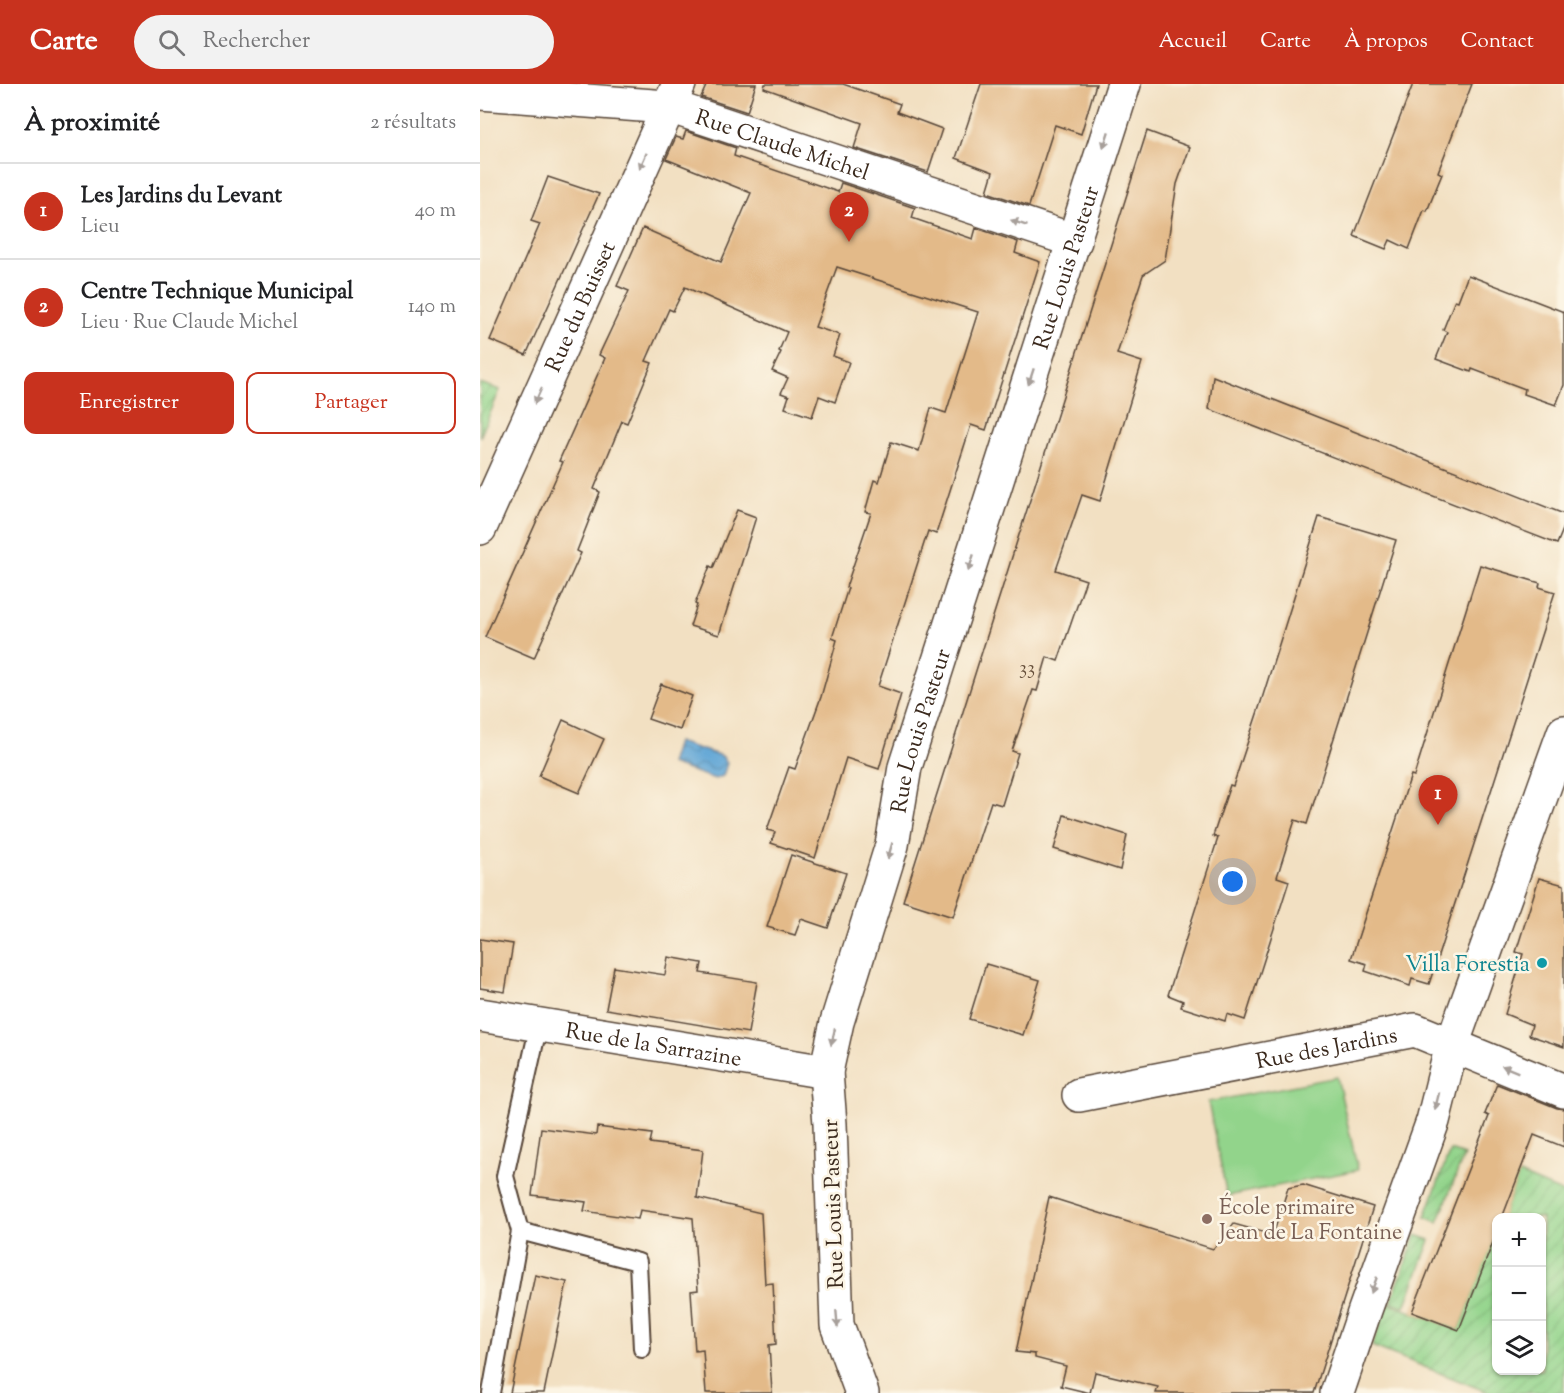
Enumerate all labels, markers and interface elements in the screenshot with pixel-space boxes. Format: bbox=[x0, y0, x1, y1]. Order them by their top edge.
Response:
search box bbox=[134, 15, 554, 69]
text: Carte bbox=[30, 22, 98, 62]
icon: search bbox=[155, 26, 188, 59]
text: Rechercher bbox=[203, 26, 310, 58]
text: Accueil bbox=[1159, 27, 1227, 57]
text: Carte bbox=[1260, 27, 1311, 57]
text: À propos bbox=[1344, 27, 1428, 57]
text: Contact bbox=[1461, 27, 1534, 57]
street label: Rue Claude Michel bbox=[691, 103, 873, 190]
text: À proximité bbox=[24, 105, 160, 142]
text: 2 résultats bbox=[370, 109, 456, 138]
one-way arrow bbox=[1101, 131, 1111, 149]
one-way arrow bbox=[638, 152, 648, 170]
text: Les Jardins du Levant bbox=[81, 181, 282, 213]
street label: Rue Louis Pasteur bbox=[1027, 182, 1109, 354]
pin: 2 bbox=[830, 192, 868, 242]
text: 1 bbox=[40, 197, 47, 226]
text: 40 m bbox=[415, 197, 456, 226]
text: Lieu bbox=[81, 213, 119, 242]
one-way arrow bbox=[1010, 218, 1028, 227]
street label: Rue du Buisset bbox=[539, 237, 626, 378]
text: Centre Technique Municipal bbox=[81, 277, 354, 309]
text: 2 bbox=[39, 293, 48, 322]
text: 140 m bbox=[408, 293, 456, 322]
text: Lieu · Rue Claude Michel bbox=[81, 309, 298, 338]
one-way arrow bbox=[1026, 368, 1035, 386]
button: Enregistrer bbox=[24, 372, 234, 434]
button: Partager bbox=[246, 372, 456, 434]
one-way arrow bbox=[534, 388, 543, 405]
one-way arrow bbox=[966, 554, 975, 572]
street label: Rue Louis Pasteur bbox=[885, 645, 961, 816]
house number: 33 bbox=[1019, 655, 1035, 684]
pin: 1 bbox=[1418, 776, 1458, 825]
one-way arrow bbox=[885, 842, 894, 860]
your location bbox=[1218, 867, 1247, 896]
place label: Villa Forestia bbox=[1405, 950, 1530, 982]
marker: Villa Forestia bbox=[1535, 956, 1549, 970]
street label: Rue de la Sarrazine bbox=[563, 1016, 744, 1077]
street label: Rue des Jardins bbox=[1253, 1021, 1400, 1079]
one-way arrow bbox=[828, 1028, 837, 1047]
one-way arrow bbox=[1501, 1064, 1519, 1073]
one-way arrow bbox=[1432, 1092, 1442, 1110]
street label: Rue Louis Pasteur bbox=[816, 1118, 854, 1289]
place label: École primaire Jean de La Fontaine bbox=[1218, 1192, 1402, 1250]
marker: École primaire Jean de La Fontaine bbox=[1200, 1212, 1214, 1226]
map controls bbox=[1492, 1213, 1546, 1375]
button: + bbox=[1492, 1213, 1546, 1267]
button: − bbox=[1492, 1267, 1546, 1321]
one-way arrow bbox=[1368, 1276, 1378, 1294]
one-way arrow bbox=[832, 1309, 842, 1328]
button: layers bbox=[1492, 1321, 1546, 1375]

